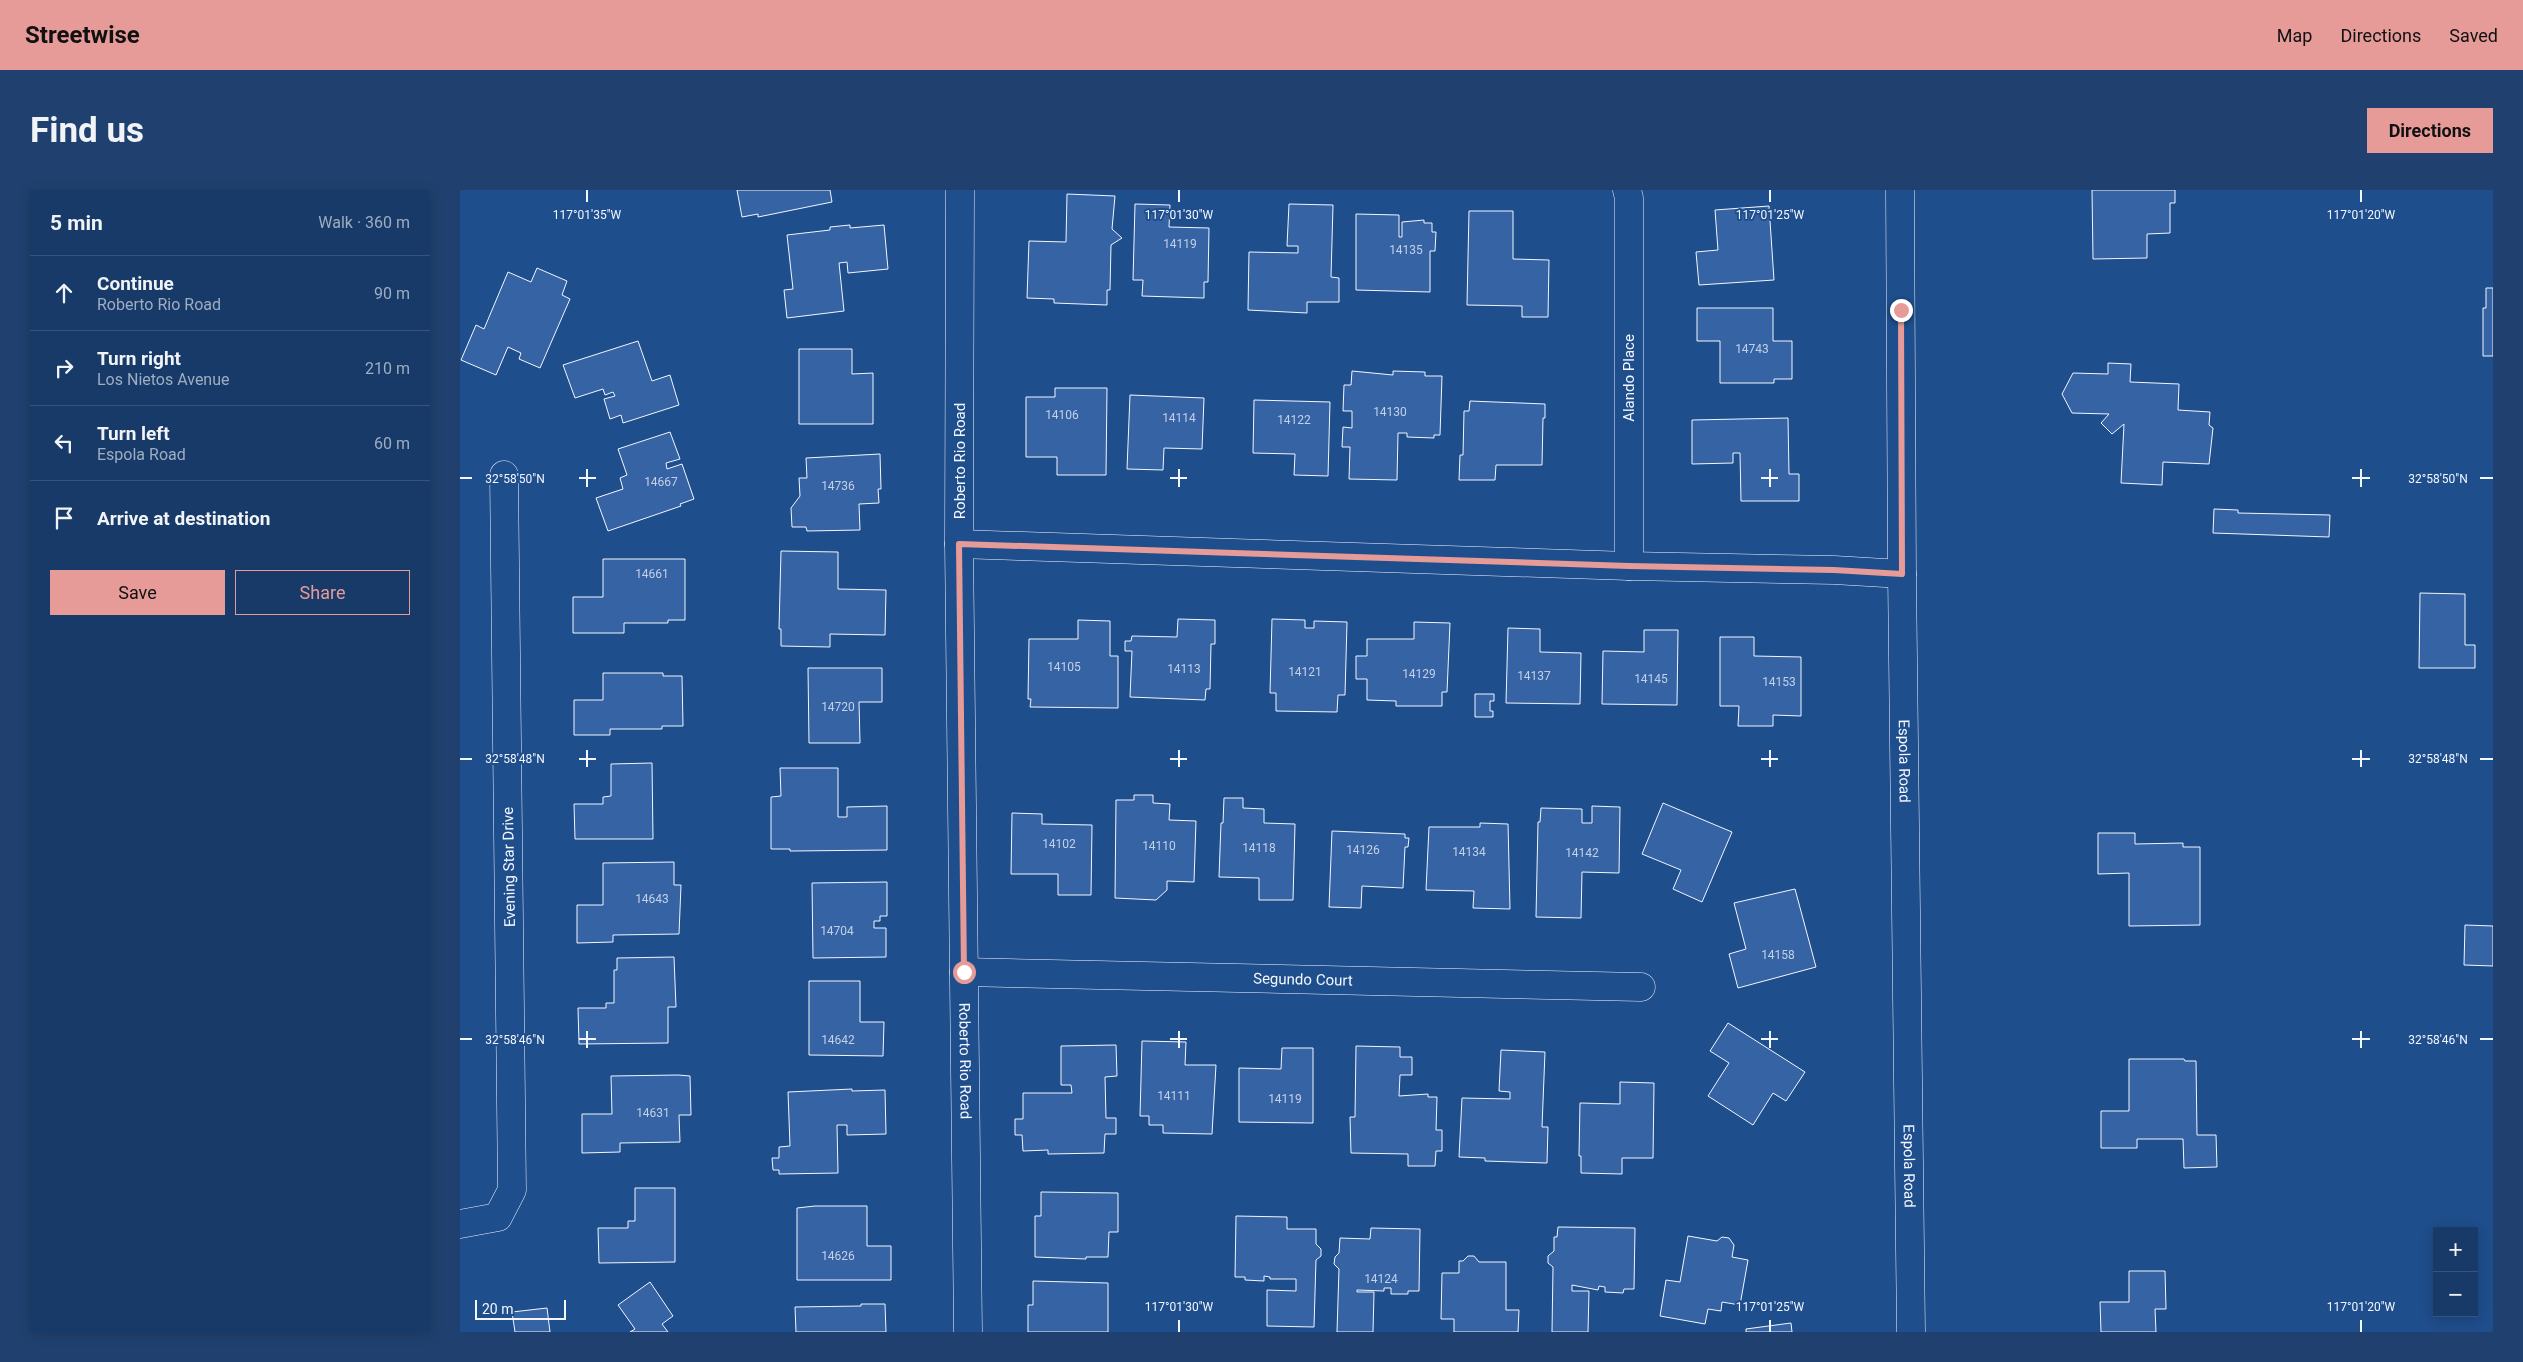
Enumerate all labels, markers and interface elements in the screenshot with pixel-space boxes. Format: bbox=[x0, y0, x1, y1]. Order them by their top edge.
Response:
text: Streetwise bbox=[25, 21, 140, 49]
text: Map bbox=[2277, 25, 2312, 46]
text: Directions bbox=[2340, 25, 2421, 46]
text: Saved bbox=[2449, 25, 2498, 46]
button: Directions bbox=[2367, 108, 2493, 153]
text: Find us bbox=[30, 110, 144, 151]
text: 117°01'35"W bbox=[553, 208, 621, 222]
text: 117°01'30"W bbox=[1145, 208, 1213, 222]
text: 117°01'25"W bbox=[1736, 208, 1804, 222]
text: 117°01'20"W bbox=[2327, 208, 2395, 222]
text: 5 min bbox=[50, 211, 103, 235]
text: Walk · 360 m bbox=[318, 213, 410, 232]
house number: 14119 bbox=[1163, 237, 1197, 251]
house number: 14135 bbox=[1389, 243, 1423, 257]
text: Continue bbox=[97, 272, 174, 295]
icon: ahead bbox=[50, 279, 78, 307]
text: 90 m bbox=[374, 284, 410, 303]
text: Roberto Rio Road bbox=[97, 295, 221, 314]
route end bbox=[1890, 299, 1913, 322]
street label: Alando Place bbox=[1620, 334, 1638, 422]
house number: 14743 bbox=[1735, 342, 1769, 356]
text: Turn right bbox=[97, 347, 181, 370]
icon: right bbox=[50, 354, 78, 382]
text: 210 m bbox=[365, 359, 410, 378]
text: Los Nietos Avenue bbox=[97, 370, 230, 389]
street label: Roberto Rio Road bbox=[951, 403, 969, 519]
house number: 14130 bbox=[1373, 405, 1407, 419]
house number: 14106 bbox=[1045, 408, 1079, 422]
house number: 14114 bbox=[1162, 411, 1196, 425]
house number: 14122 bbox=[1277, 413, 1311, 427]
text: Turn left bbox=[97, 422, 170, 445]
icon: left bbox=[50, 429, 78, 457]
text: 60 m bbox=[374, 434, 410, 453]
text: Espola Road bbox=[97, 445, 186, 464]
text: 32°58'50"N bbox=[485, 472, 545, 486]
text: 32°58'50"N bbox=[2408, 472, 2468, 486]
house number: 14667 bbox=[644, 475, 678, 489]
house number: 14736 bbox=[821, 479, 855, 493]
icon: arrive bbox=[50, 504, 78, 532]
text: Arrive at destination bbox=[97, 507, 270, 530]
house number: 14661 bbox=[635, 567, 669, 581]
button: Save bbox=[50, 570, 225, 615]
button: Share bbox=[235, 570, 410, 615]
house number: 14105 bbox=[1047, 660, 1081, 674]
house number: 14113 bbox=[1167, 662, 1201, 676]
house number: 14121 bbox=[1288, 665, 1322, 679]
house number: 14129 bbox=[1402, 667, 1436, 681]
house number: 14137 bbox=[1517, 669, 1551, 683]
house number: 14145 bbox=[1634, 672, 1668, 686]
house number: 14153 bbox=[1762, 675, 1796, 689]
house number: 14720 bbox=[821, 700, 855, 714]
street label: Espola Road bbox=[1895, 719, 1914, 803]
text: 32°58'48"N bbox=[485, 752, 545, 766]
text: 32°58'48"N bbox=[2408, 752, 2468, 766]
street label: Evening Star Drive bbox=[499, 807, 519, 927]
house number: 14102 bbox=[1042, 837, 1076, 851]
house number: 14110 bbox=[1142, 839, 1176, 853]
house number: 14118 bbox=[1242, 841, 1276, 855]
house number: 14126 bbox=[1346, 843, 1380, 857]
house number: 14134 bbox=[1452, 845, 1486, 859]
house number: 14142 bbox=[1565, 846, 1599, 860]
house number: 14643 bbox=[635, 892, 669, 906]
house number: 14704 bbox=[820, 924, 854, 938]
house number: 14158 bbox=[1761, 948, 1795, 962]
route start bbox=[953, 961, 976, 984]
street label: Segundo Court bbox=[1253, 969, 1353, 990]
street label: Roberto Rio Road bbox=[955, 1003, 975, 1119]
text: 32°58'46"N bbox=[485, 1033, 545, 1047]
house number: 14642 bbox=[821, 1033, 855, 1047]
text: 32°58'46"N bbox=[2408, 1033, 2468, 1047]
house number: 14111 bbox=[1157, 1089, 1191, 1103]
house number: 14119 bbox=[1268, 1092, 1302, 1106]
house number: 14631 bbox=[636, 1106, 670, 1120]
street label: Espola Road bbox=[1900, 1124, 1919, 1208]
map controls bbox=[2433, 1227, 2478, 1317]
button: + bbox=[2433, 1227, 2478, 1272]
house number: 14626 bbox=[821, 1249, 855, 1263]
house number: 14124 bbox=[1364, 1272, 1398, 1286]
button: − bbox=[2433, 1272, 2478, 1317]
scale bar bbox=[475, 1297, 566, 1320]
text: 117°01'30"W bbox=[1145, 1300, 1213, 1314]
text: 117°01'25"W bbox=[1736, 1300, 1804, 1314]
text: 117°01'20"W bbox=[2327, 1300, 2395, 1314]
text: 20 m bbox=[482, 1301, 514, 1317]

